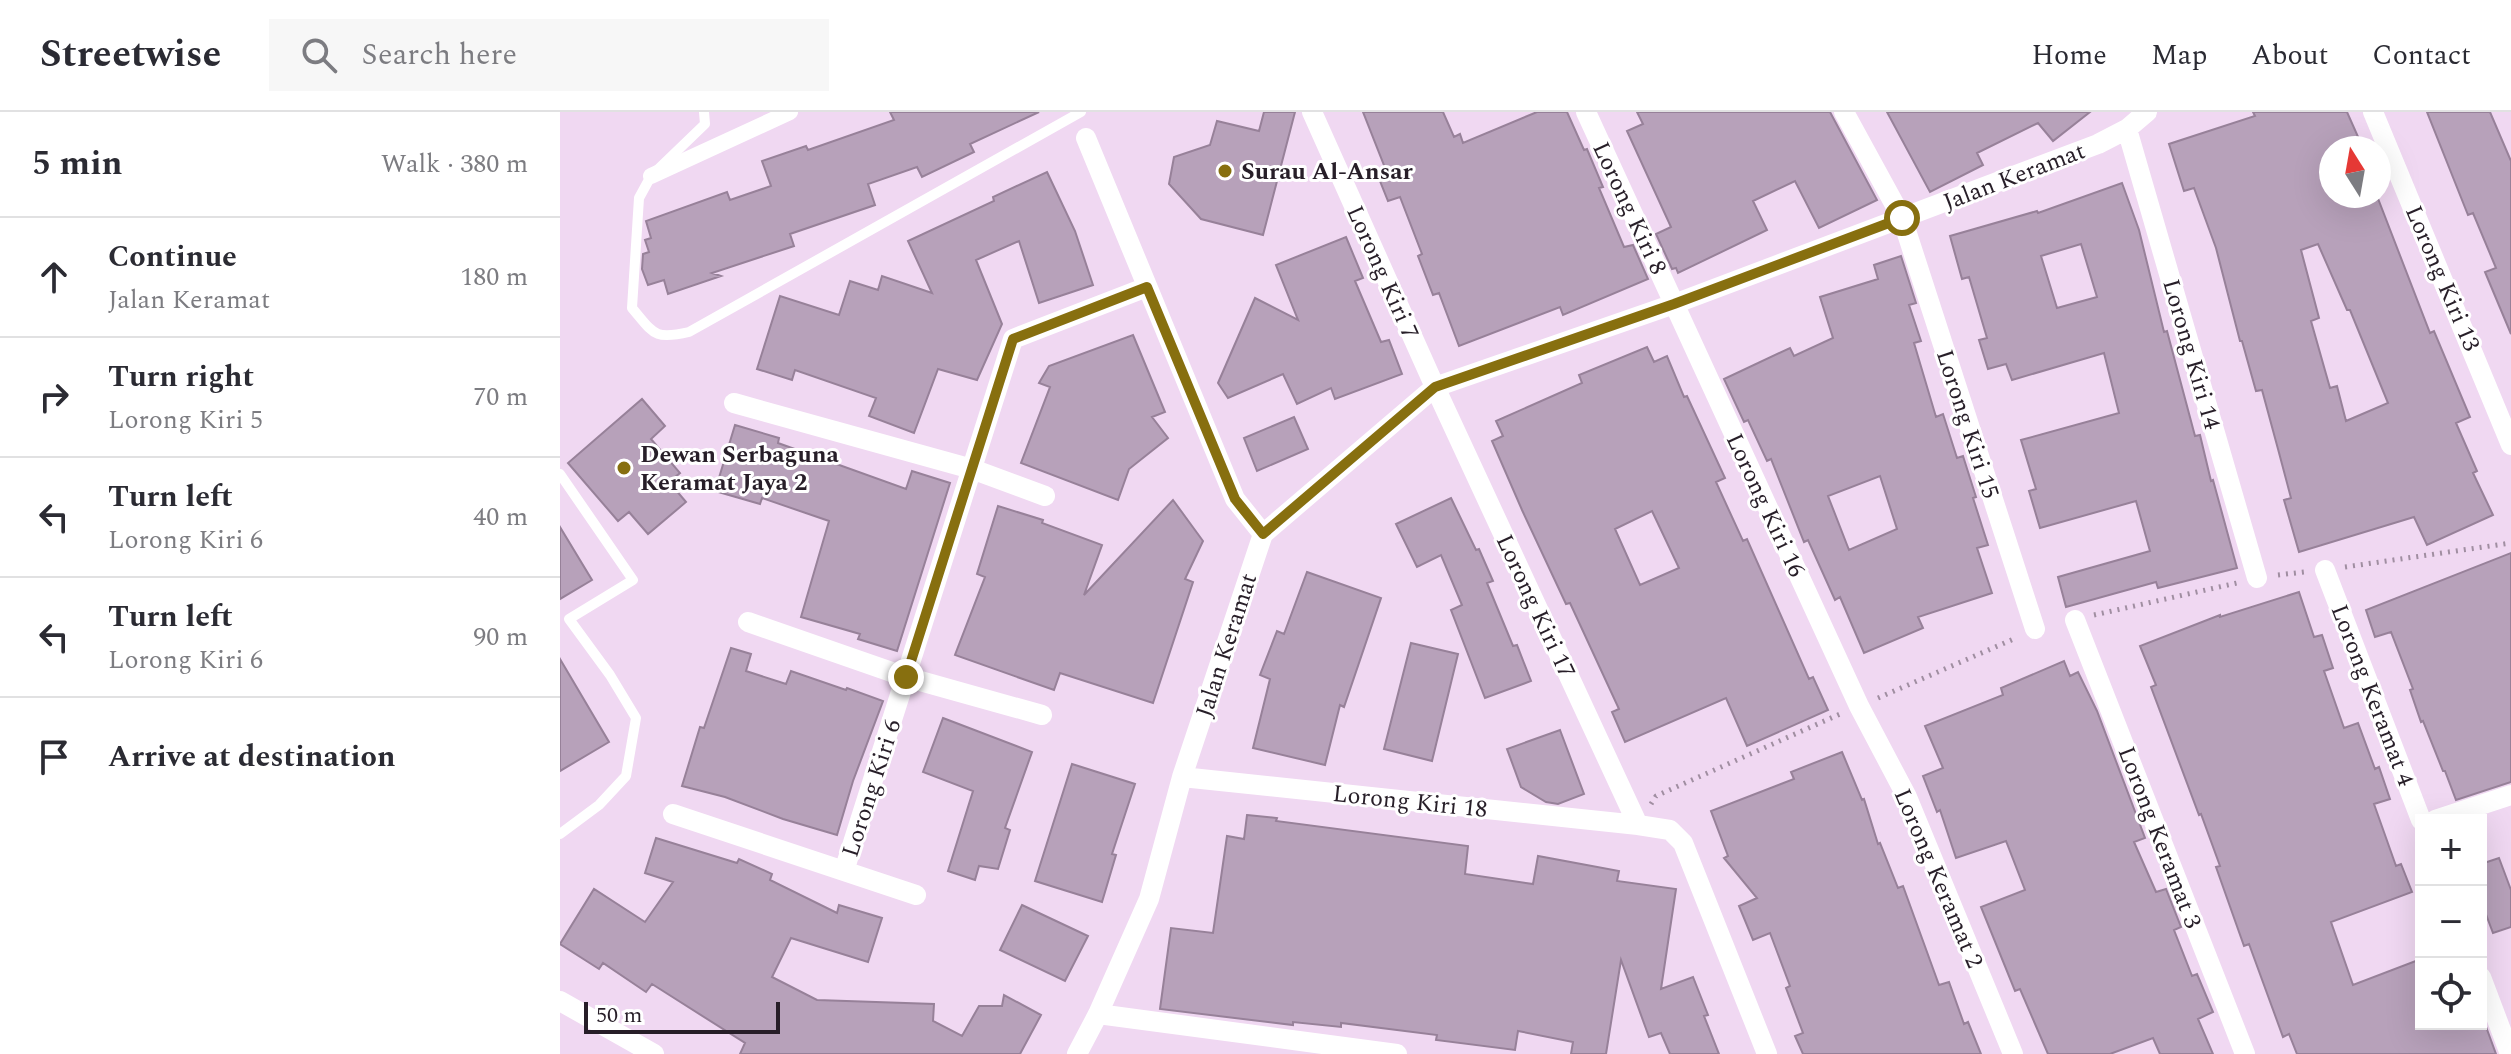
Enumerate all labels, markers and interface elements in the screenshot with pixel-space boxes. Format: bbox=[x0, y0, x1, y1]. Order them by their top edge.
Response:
search box bbox=[269, 19, 829, 91]
text: Streetwise bbox=[40, 26, 221, 84]
text: Search here bbox=[361, 32, 517, 78]
icon: search bbox=[297, 33, 341, 77]
text: Home bbox=[2031, 34, 2107, 77]
text: Map bbox=[2151, 34, 2207, 77]
text: About bbox=[2251, 34, 2328, 77]
text: Contact bbox=[2372, 34, 2471, 77]
street label: Jalan Keramat bbox=[1938, 133, 2091, 221]
street label: Lorong Kiri 8 bbox=[1583, 136, 1676, 281]
north arrow bbox=[2319, 136, 2391, 208]
text: 5 min bbox=[32, 138, 122, 190]
text: Walk · 380 m bbox=[381, 144, 528, 184]
place label: Surau Al-Ansar bbox=[1241, 154, 1414, 190]
marker: Surau Al-Ansar bbox=[1216, 162, 1234, 180]
street label: Lorong Kiri 7 bbox=[1337, 200, 1428, 345]
route start bbox=[1884, 200, 1920, 236]
street label: Lorong Kiri 13 bbox=[2395, 200, 2489, 357]
text: Continue bbox=[108, 234, 237, 280]
icon: ahead bbox=[32, 255, 76, 299]
text: 180 m bbox=[460, 257, 528, 297]
street label: Lorong Kiri 14 bbox=[2152, 275, 2230, 434]
text: Jalan Keramat bbox=[108, 280, 270, 320]
street label: Lorong Kiri 15 bbox=[1926, 345, 2008, 504]
text: Turn right bbox=[108, 354, 254, 400]
icon: right bbox=[32, 375, 76, 419]
text: 70 m bbox=[473, 377, 528, 417]
text: Lorong Kiri 5 bbox=[108, 400, 263, 440]
street label: Lorong Kiri 16 bbox=[1716, 428, 1814, 583]
place label: Dewan Serbaguna Keramat Jaya 2 bbox=[640, 437, 840, 501]
marker: Dewan Serbaguna Keramat Jaya 2 bbox=[615, 459, 633, 477]
text: Turn left bbox=[108, 474, 233, 520]
icon: left bbox=[32, 495, 76, 539]
text: 40 m bbox=[473, 497, 528, 537]
text: Lorong Kiri 6 bbox=[108, 520, 263, 560]
street label: Lorong Kiri 17 bbox=[1486, 529, 1584, 684]
street label: Jalan Keramat bbox=[1187, 569, 1267, 722]
text: Turn left bbox=[108, 594, 233, 640]
street label: Lorong Keramat 4 bbox=[2321, 599, 2423, 792]
icon: left bbox=[32, 615, 76, 659]
text: 90 m bbox=[473, 617, 528, 657]
text: Lorong Kiri 6 bbox=[108, 640, 263, 680]
route end bbox=[888, 659, 924, 695]
street label: Lorong Kiri 6 bbox=[833, 715, 911, 862]
text: Arrive at destination bbox=[108, 734, 395, 780]
icon: arrive bbox=[32, 735, 76, 779]
street label: Lorong Keramat 3 bbox=[2108, 741, 2210, 934]
street label: Lorong Kiri 18 bbox=[1331, 776, 1489, 828]
street label: Lorong Keramat 2 bbox=[1884, 783, 1992, 974]
map controls bbox=[2415, 814, 2487, 1030]
button: + bbox=[2415, 814, 2487, 886]
button: − bbox=[2415, 886, 2487, 958]
button: locate bbox=[2415, 958, 2487, 1030]
scale bar bbox=[584, 998, 780, 1034]
text: 50 m bbox=[596, 999, 642, 1032]

